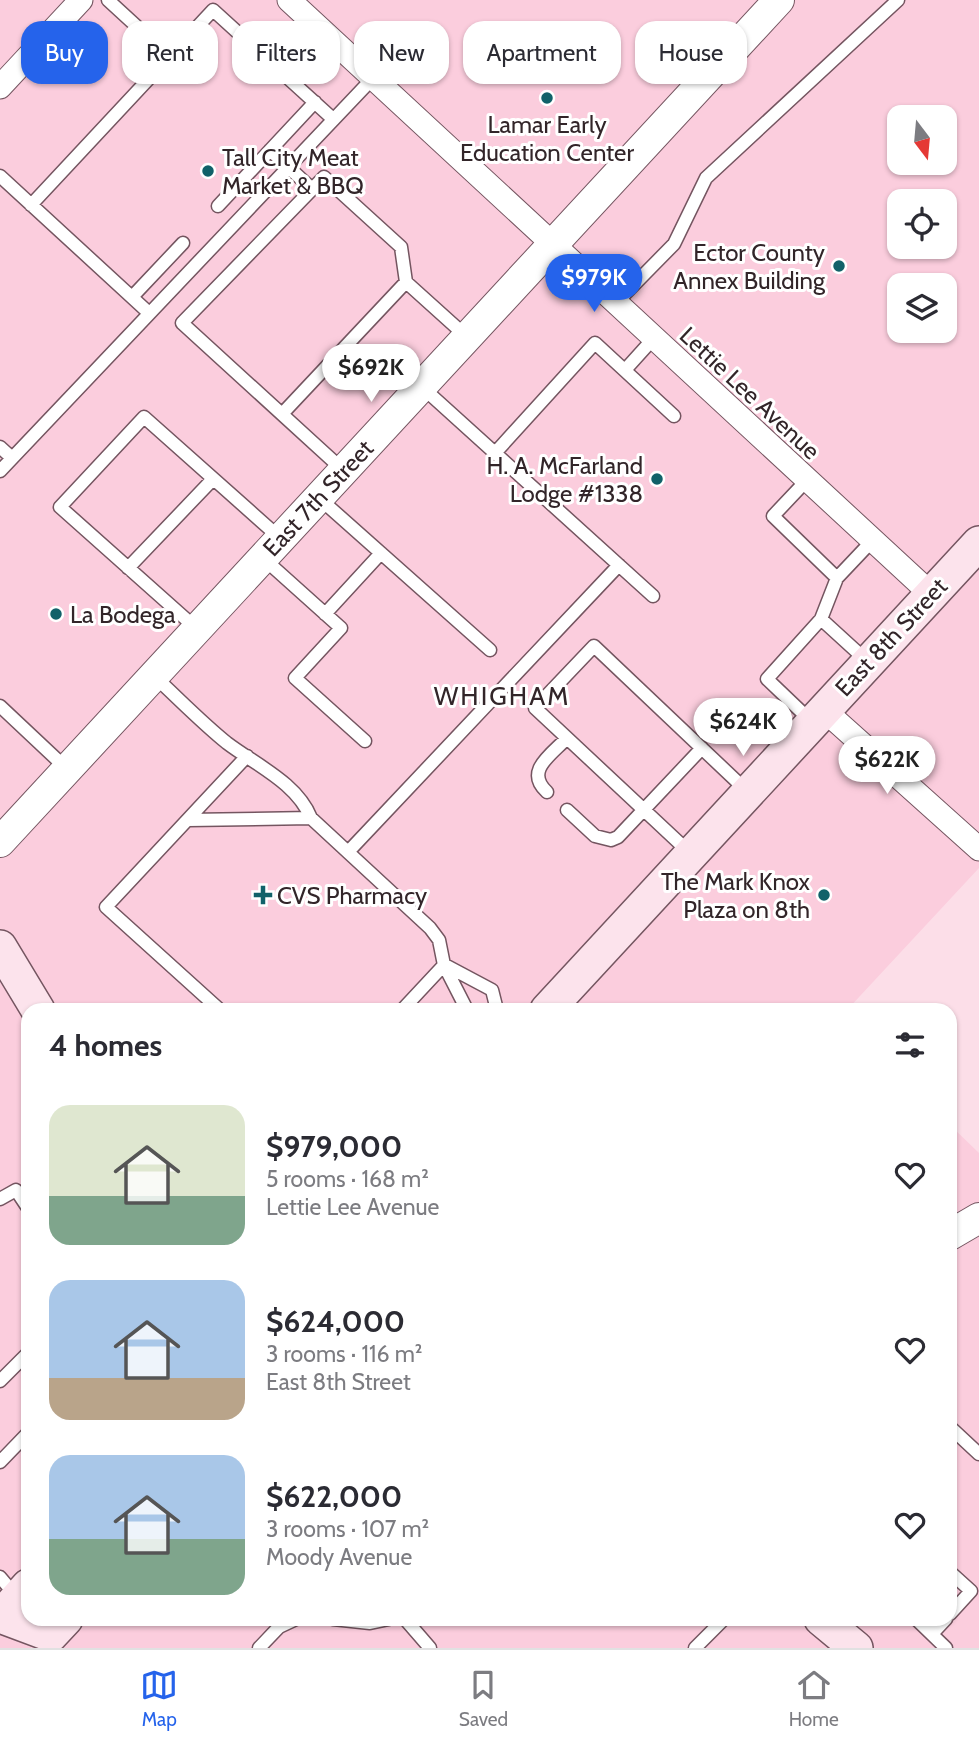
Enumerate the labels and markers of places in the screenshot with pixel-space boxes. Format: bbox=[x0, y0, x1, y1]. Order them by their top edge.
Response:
marker: Lamar Early Education Center bbox=[539, 90, 555, 106]
place label: Lamar Early Education Center bbox=[460, 110, 634, 167]
place label: Tall City Meat Market & BBQ bbox=[222, 143, 364, 200]
marker: Tall City Meat Market & BBQ bbox=[200, 163, 216, 179]
place label: Ector County Annex Building bbox=[673, 238, 826, 295]
pin: $979K bbox=[545, 254, 643, 314]
marker: Ector County Annex Building bbox=[831, 258, 847, 274]
pin: $692K bbox=[322, 344, 420, 404]
place label: H. A. McFarland Lodge #1338 bbox=[486, 451, 643, 508]
marker: H. A. McFarland Lodge #1338 bbox=[649, 471, 665, 487]
place label: La Bodega bbox=[70, 600, 176, 629]
marker: La Bodega bbox=[48, 606, 64, 622]
pin: $624K bbox=[694, 698, 792, 758]
pin: $622K bbox=[838, 736, 936, 796]
place label: The Mark Knox Plaza on 8th bbox=[661, 867, 811, 924]
place label: CVS Pharmacy bbox=[277, 881, 427, 910]
marker: CVS Pharmacy bbox=[255, 887, 271, 903]
marker: The Mark Knox Plaza on 8th bbox=[816, 887, 832, 903]

